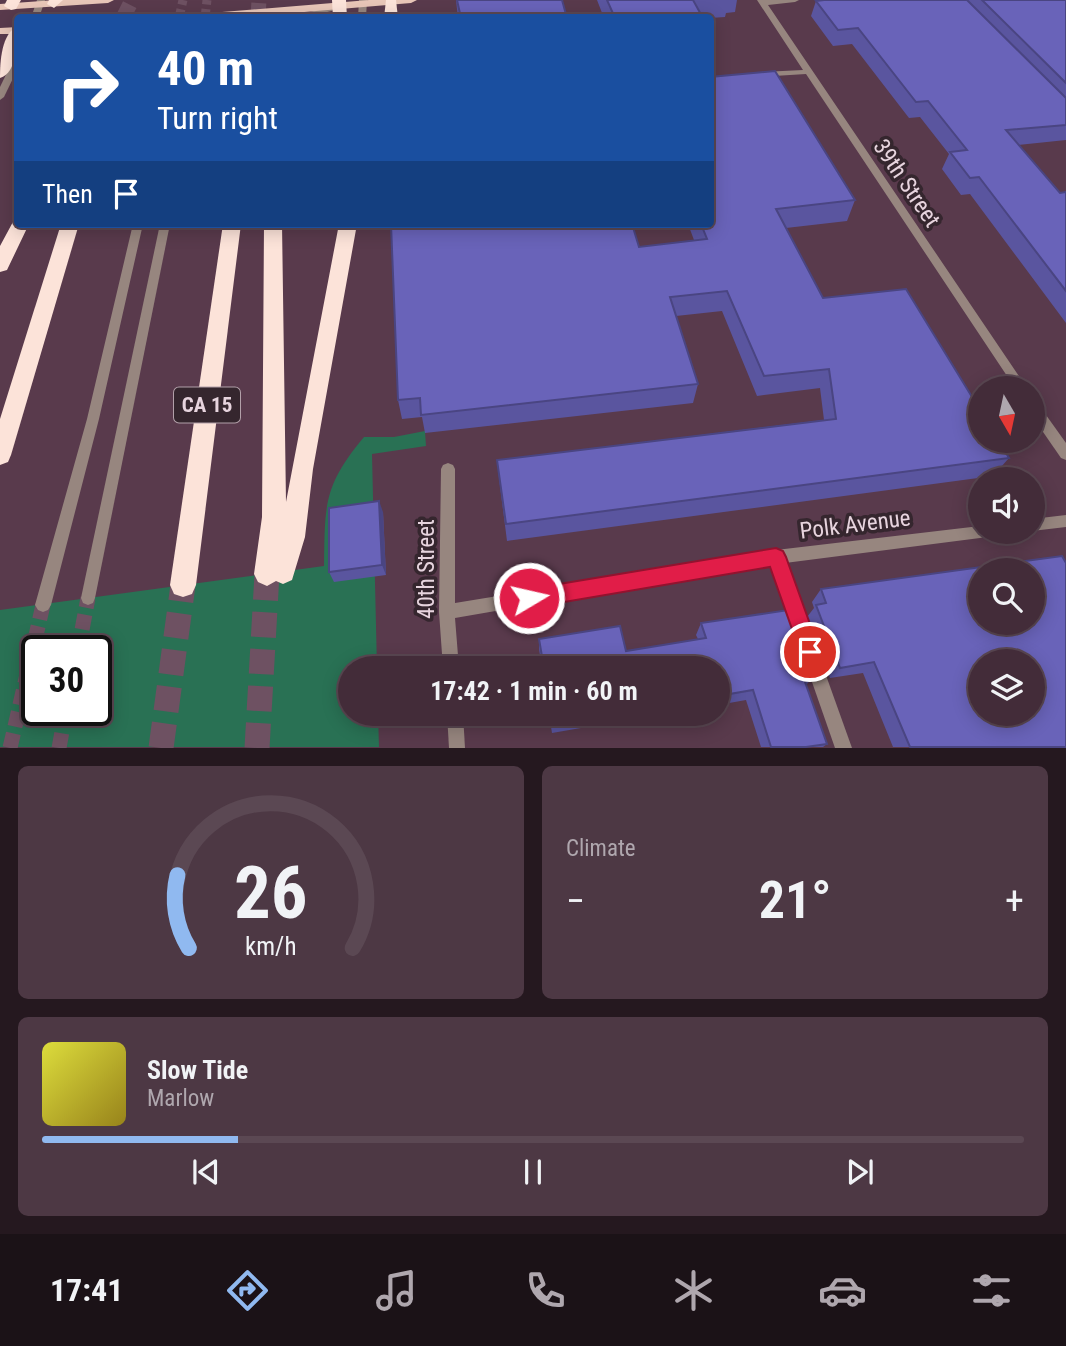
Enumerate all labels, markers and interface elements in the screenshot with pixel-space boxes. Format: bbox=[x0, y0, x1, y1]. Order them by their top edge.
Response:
text: 40 m bbox=[157, 40, 254, 97]
icon: right bbox=[42, 42, 133, 133]
text: Turn right bbox=[157, 99, 278, 137]
street label: 39th Street bbox=[867, 134, 946, 232]
icon: arrive bbox=[107, 175, 145, 213]
text: Then bbox=[42, 179, 93, 209]
north arrow bbox=[968, 376, 1045, 453]
map controls bbox=[968, 376, 1045, 726]
road number: CA 15 bbox=[174, 388, 240, 422]
button: sound bbox=[968, 467, 1045, 544]
street label: Polk Avenue bbox=[798, 504, 912, 545]
street label: 40th Street bbox=[413, 519, 440, 619]
button: search bbox=[968, 558, 1045, 635]
position arrow bbox=[492, 561, 566, 635]
pin bbox=[780, 622, 840, 682]
icon: arrive bbox=[791, 633, 829, 671]
speed limit sign: 30 bbox=[21, 635, 112, 726]
button: layers bbox=[968, 649, 1045, 726]
text: 17:42 · 1 min · 60 m bbox=[430, 676, 638, 706]
text: Climate bbox=[566, 835, 636, 862]
text: 26 bbox=[234, 851, 308, 937]
text: 21° bbox=[759, 870, 831, 931]
text: − bbox=[566, 879, 585, 923]
text: + bbox=[1005, 879, 1024, 923]
text: km/h bbox=[245, 932, 297, 961]
text: Slow Tide bbox=[147, 1055, 248, 1085]
text: Marlow bbox=[147, 1085, 214, 1112]
icon: previous bbox=[187, 1153, 225, 1191]
icon: pause bbox=[514, 1153, 552, 1191]
icon: next bbox=[841, 1153, 879, 1191]
icon: directions bbox=[223, 1266, 272, 1315]
icon: music bbox=[372, 1266, 421, 1315]
icon: phone bbox=[521, 1266, 570, 1315]
icon: climate bbox=[669, 1266, 718, 1315]
icon: car bbox=[818, 1266, 867, 1315]
icon: filters bbox=[967, 1266, 1016, 1315]
text: 17:41 bbox=[50, 1271, 123, 1309]

